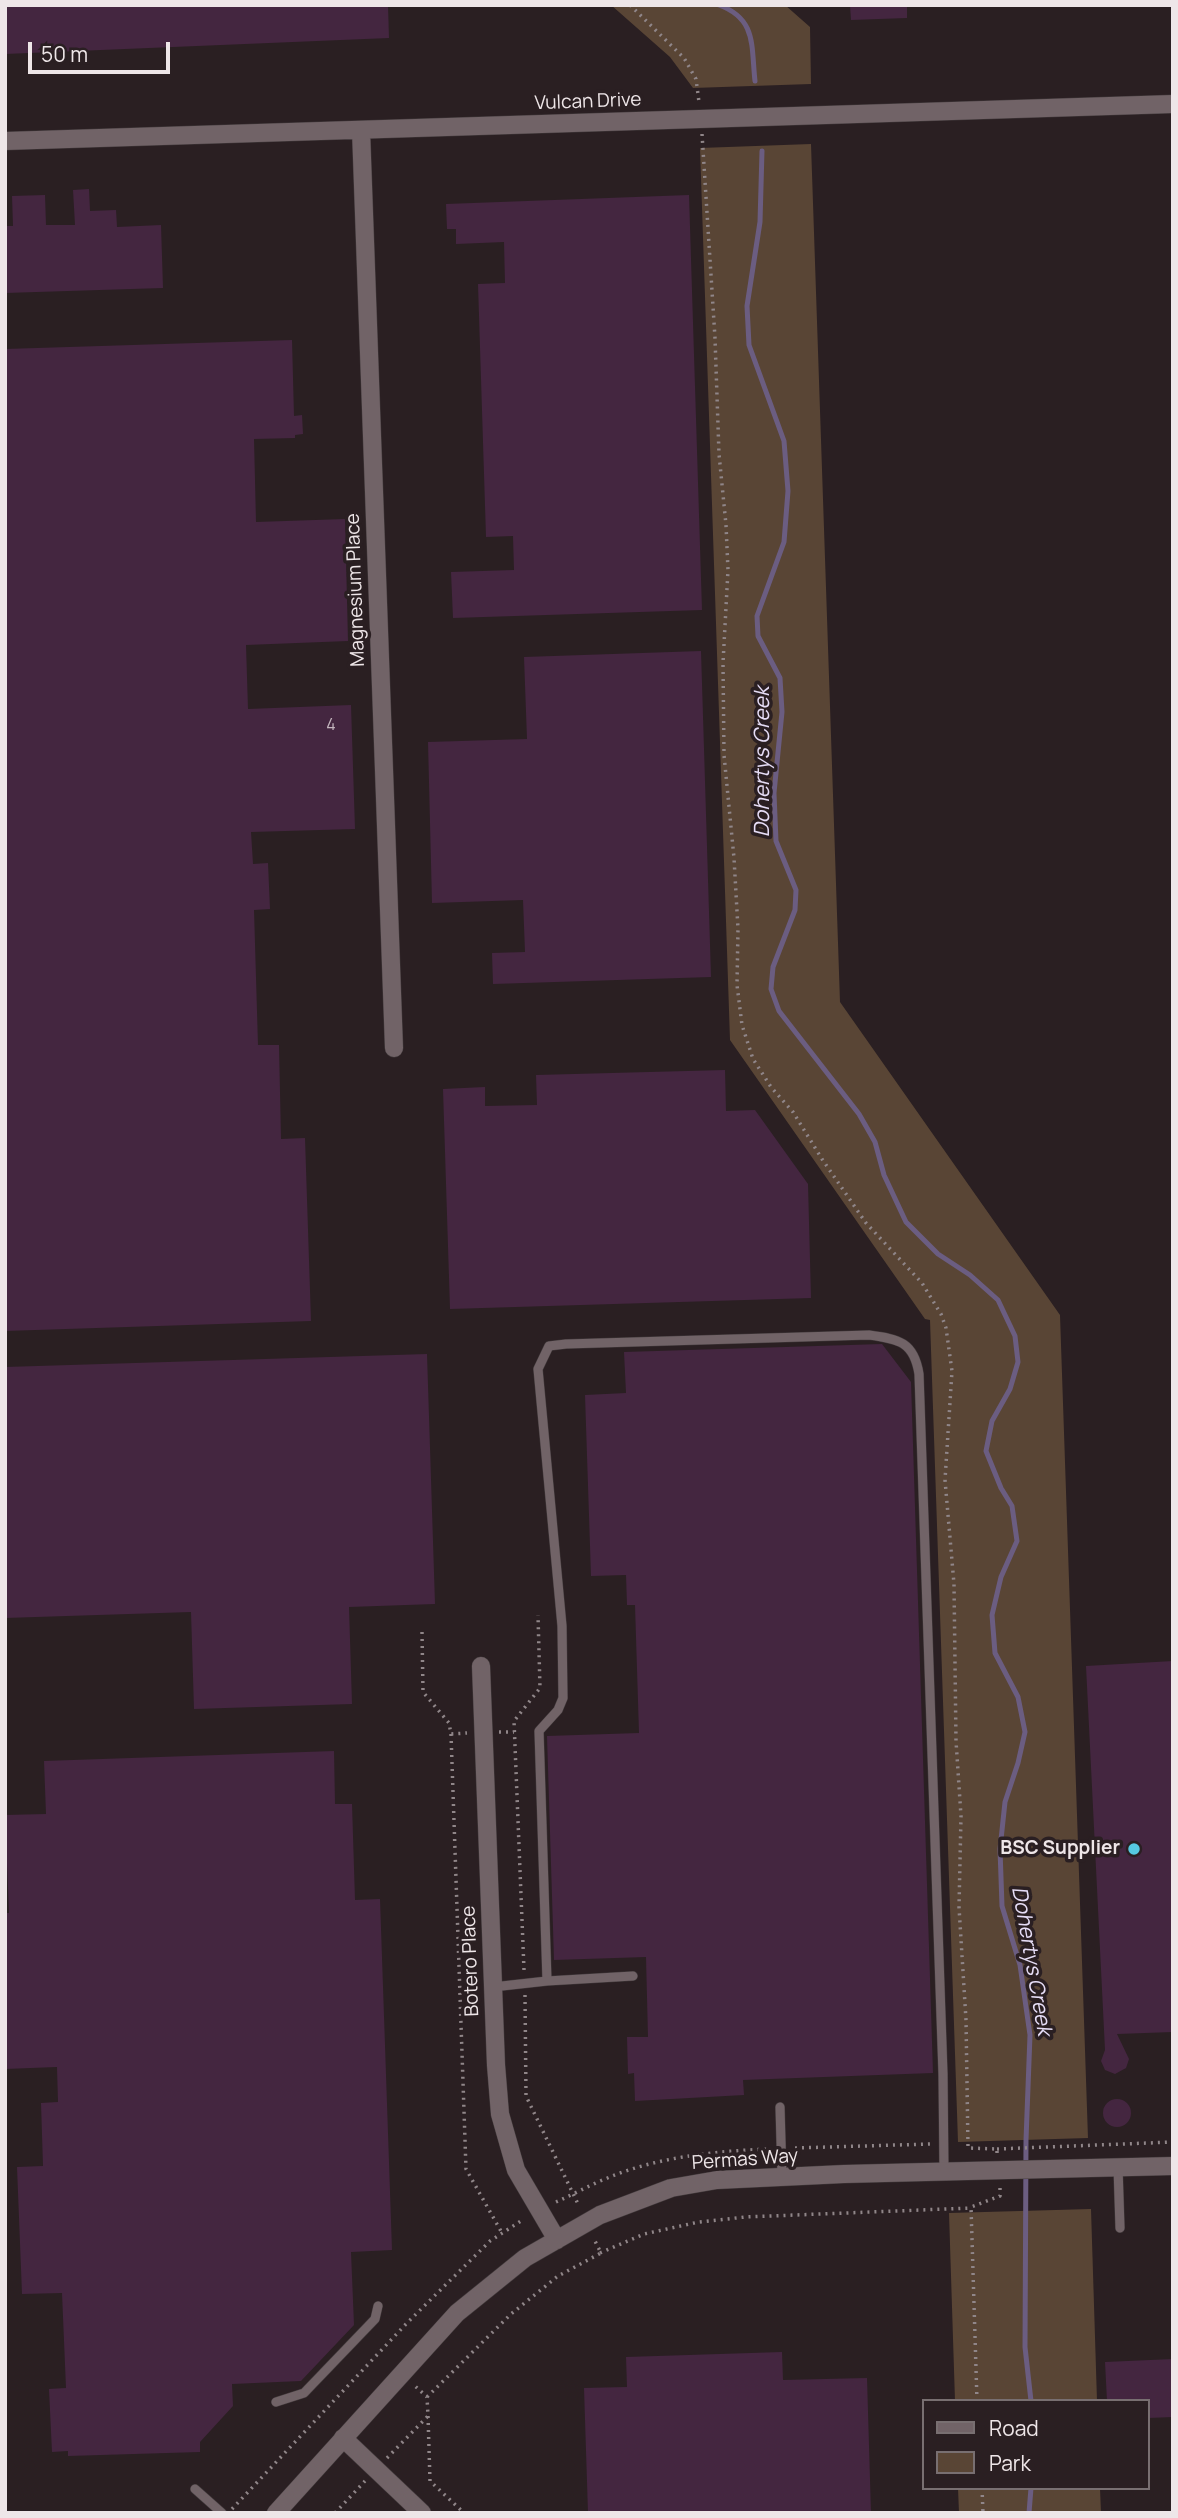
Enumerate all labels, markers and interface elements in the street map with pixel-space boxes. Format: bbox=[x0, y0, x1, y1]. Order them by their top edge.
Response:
scale bar bbox=[32, 28, 173, 72]
text: 50 m bbox=[41, 40, 88, 68]
street label: Vulcan Drive bbox=[534, 89, 642, 115]
street label: Magnesium Place bbox=[342, 513, 370, 667]
water label: Dohertys Creek bbox=[750, 687, 776, 837]
house number: 4 bbox=[326, 716, 336, 736]
place label: BSC Supplier bbox=[1000, 1838, 1120, 1860]
marker: BSC Supplier bbox=[1126, 1841, 1142, 1857]
water label: Dohertys Creek bbox=[1006, 1885, 1056, 2037]
street label: Botero Place bbox=[458, 1905, 484, 2017]
street label: Permas Way bbox=[691, 2145, 799, 2175]
legend bbox=[922, 2399, 1150, 2490]
text: Road bbox=[989, 2414, 1039, 2442]
text: Park bbox=[989, 2449, 1031, 2477]

